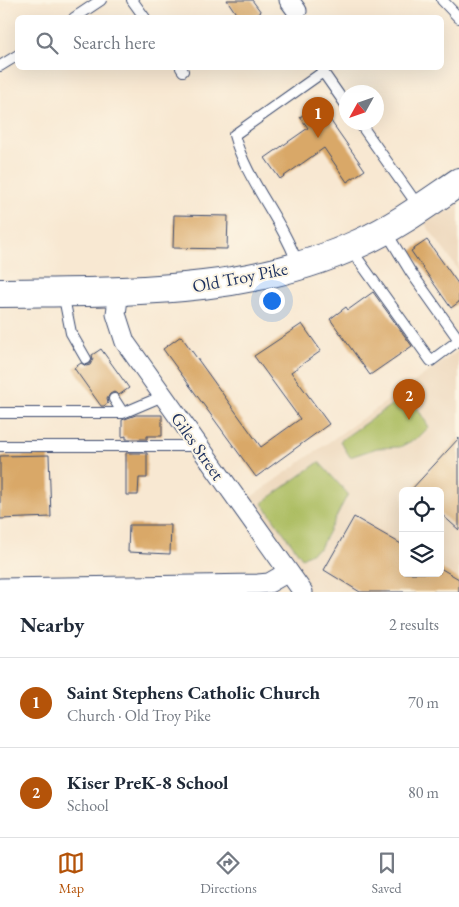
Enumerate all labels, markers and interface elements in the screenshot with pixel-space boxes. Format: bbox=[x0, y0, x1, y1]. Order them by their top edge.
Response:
search box bbox=[15, 15, 444, 70]
icon: search bbox=[33, 29, 61, 57]
text: Search here bbox=[73, 30, 155, 55]
north arrow bbox=[339, 85, 384, 130]
pin: 1 bbox=[302, 97, 334, 138]
street label: Old Troy Pike bbox=[190, 256, 290, 298]
your location bbox=[259, 288, 285, 314]
pin: 2 bbox=[393, 379, 425, 420]
street label: Giles Street bbox=[166, 408, 230, 485]
map controls bbox=[399, 487, 444, 577]
button: locate bbox=[399, 487, 444, 532]
button: layers bbox=[399, 532, 444, 577]
text: Nearby bbox=[20, 611, 84, 638]
text: 2 results bbox=[389, 614, 439, 635]
text: Saint Stephens Catholic Church bbox=[67, 680, 320, 705]
text: 1 bbox=[32, 692, 40, 713]
text: 70 m bbox=[408, 692, 439, 713]
text: Church · Old Troy Pike bbox=[67, 705, 211, 726]
text: Kiser PreK-8 School bbox=[67, 770, 229, 795]
text: 2 bbox=[32, 782, 40, 803]
text: 80 m bbox=[408, 782, 439, 803]
text: School bbox=[67, 795, 109, 816]
tab: Map bbox=[57, 849, 85, 897]
tab: Directions bbox=[200, 849, 257, 897]
tab: Saved bbox=[372, 849, 402, 897]

